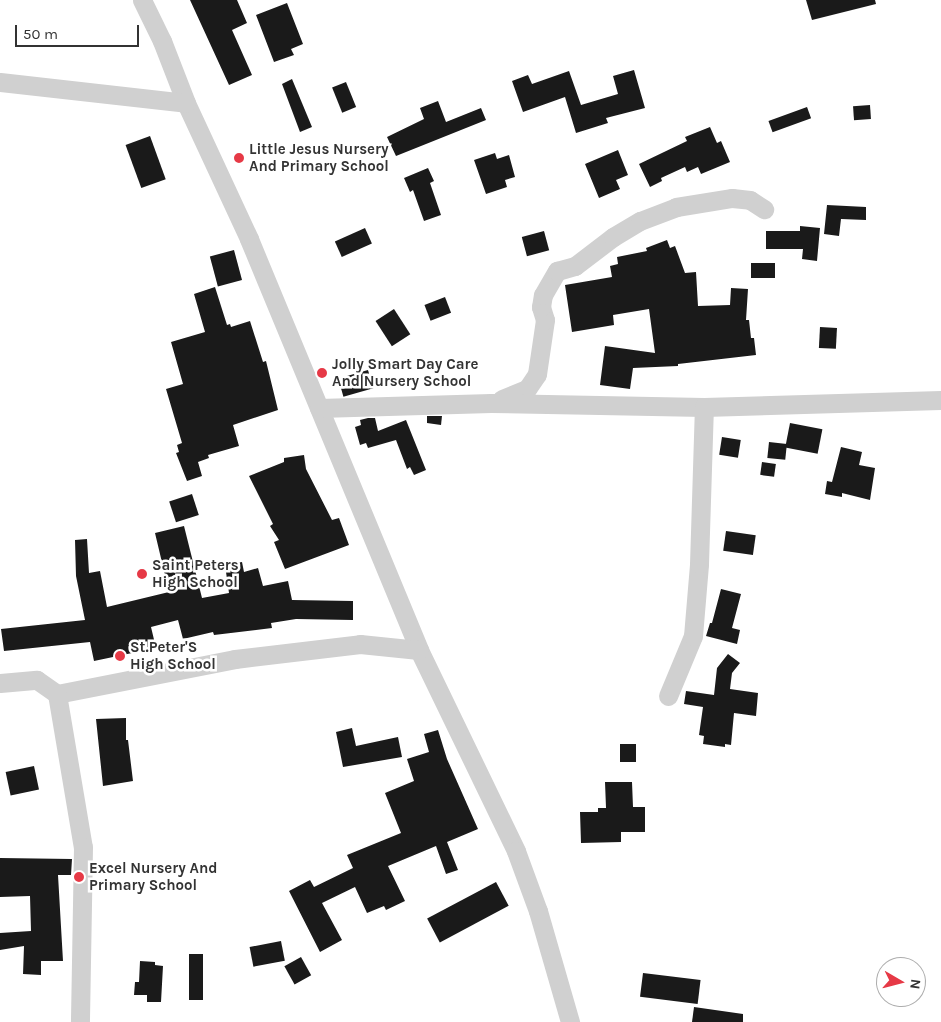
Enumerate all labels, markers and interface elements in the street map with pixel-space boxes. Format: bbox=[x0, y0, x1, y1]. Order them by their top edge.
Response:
scale bar bbox=[18, 15, 141, 47]
text: 50 m bbox=[23, 25, 58, 43]
place label: Little Jesus Nursery And Primary School bbox=[249, 140, 389, 175]
marker: Little Jesus Nursery And Primary School bbox=[233, 152, 245, 164]
place label: Jolly Smart Day Care And Nursery School bbox=[332, 355, 478, 390]
marker: Jolly Smart Day Care And Nursery School bbox=[316, 367, 328, 379]
place label: Saint Peters High School bbox=[152, 556, 239, 591]
marker: Saint Peters High School bbox=[136, 568, 148, 580]
place label: St.Peter'S High School bbox=[130, 638, 216, 673]
marker: St.Peter'S High School bbox=[114, 650, 126, 662]
place label: Excel Nursery And Primary School bbox=[89, 859, 217, 894]
marker: Excel Nursery And Primary School bbox=[73, 871, 85, 883]
north arrow bbox=[876, 957, 926, 1007]
text: N bbox=[906, 978, 924, 990]

